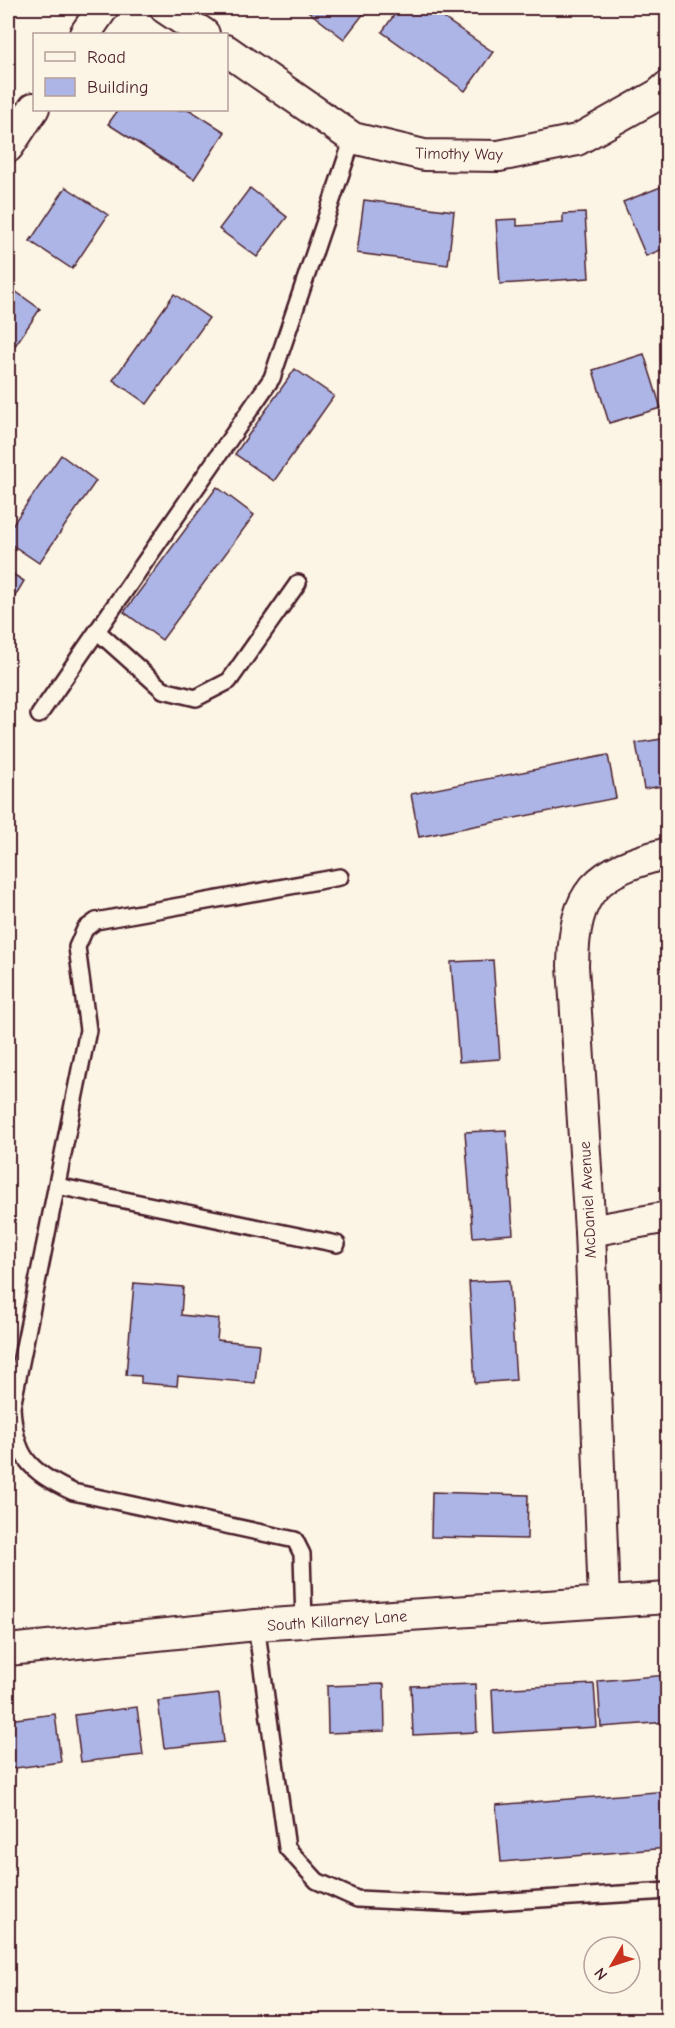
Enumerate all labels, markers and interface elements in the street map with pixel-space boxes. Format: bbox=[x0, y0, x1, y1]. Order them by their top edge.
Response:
legend bbox=[33, 33, 228, 111]
text: Road bbox=[87, 47, 126, 68]
text: Building bbox=[87, 77, 149, 98]
street label: Timothy Way bbox=[415, 144, 504, 164]
street label: McDaniel Avenue bbox=[576, 1141, 600, 1259]
street label: South Killarney Lane bbox=[266, 1607, 408, 1635]
north arrow bbox=[582, 1935, 642, 1995]
text: N bbox=[591, 1964, 611, 1984]

